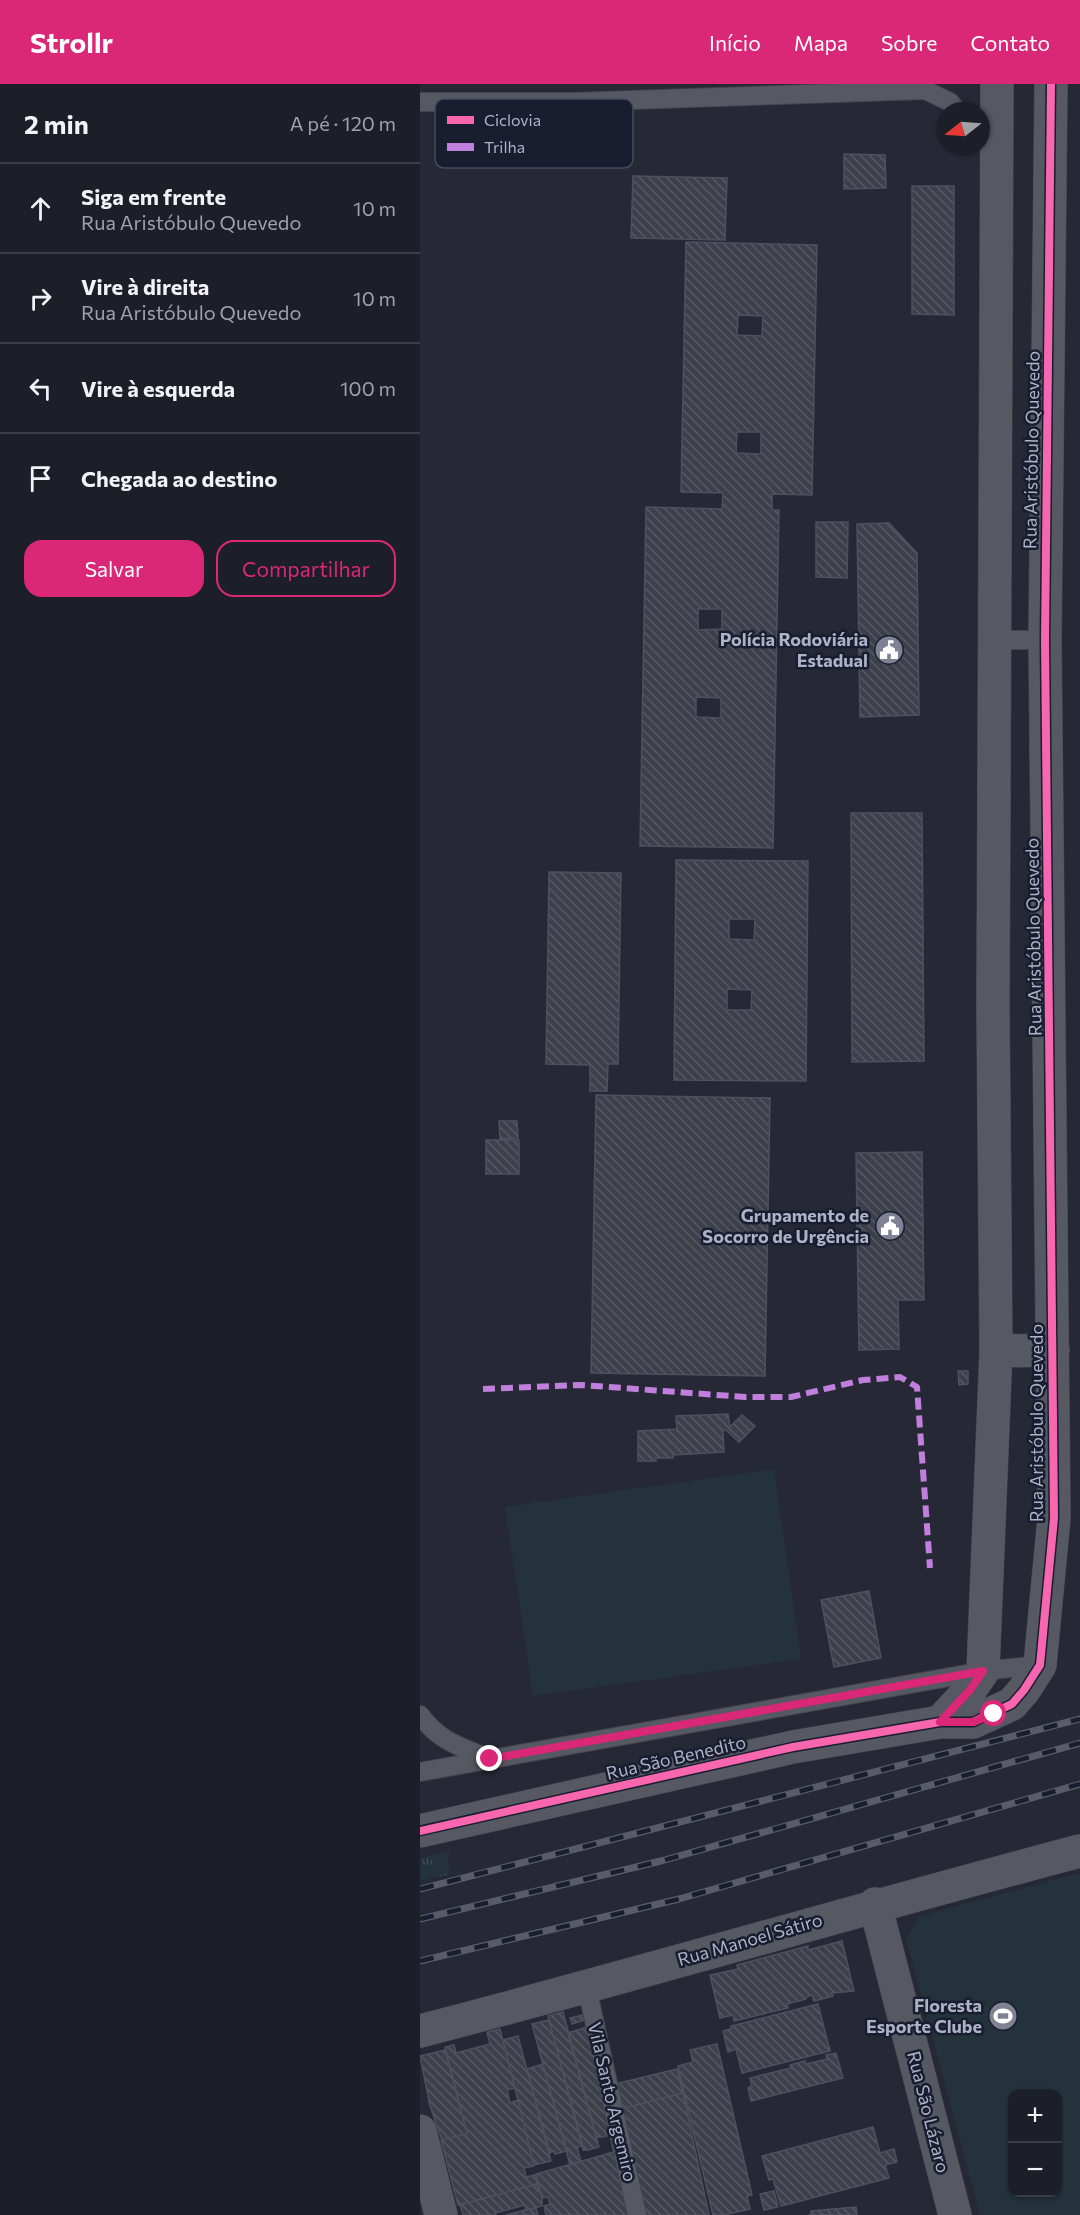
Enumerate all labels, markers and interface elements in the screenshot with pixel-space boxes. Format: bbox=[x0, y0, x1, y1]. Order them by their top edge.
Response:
text: Strollr bbox=[30, 25, 113, 59]
text: Início bbox=[709, 30, 761, 55]
text: Mapa bbox=[794, 30, 848, 55]
text: Sobre bbox=[881, 30, 937, 55]
text: Contato bbox=[970, 30, 1050, 55]
legend bbox=[435, 99, 633, 168]
north arrow bbox=[936, 102, 990, 156]
text: 2 min bbox=[24, 108, 89, 139]
text: Ciclovia bbox=[484, 110, 541, 129]
text: A pé · 120 m bbox=[290, 111, 396, 135]
text: Trilha bbox=[484, 137, 525, 156]
text: Siga em frente bbox=[81, 183, 226, 210]
icon: ahead bbox=[24, 192, 57, 225]
text: 10 m bbox=[353, 196, 396, 220]
text: Rua Aristóbulo Quevedo bbox=[81, 210, 301, 234]
text: Vire à direita bbox=[81, 273, 209, 300]
icon: right bbox=[24, 282, 57, 315]
text: 10 m bbox=[353, 286, 396, 310]
text: Rua Aristóbulo Quevedo bbox=[81, 300, 301, 324]
street label: Rua Aristóbulo Quevedo bbox=[1018, 351, 1044, 549]
icon: left bbox=[24, 372, 57, 405]
text: Vire à esquerda bbox=[81, 375, 235, 402]
text: 100 m bbox=[340, 376, 396, 400]
icon: arrive bbox=[24, 462, 57, 495]
text: Chegada ao destino bbox=[81, 465, 277, 492]
button: Salvar bbox=[24, 540, 204, 597]
button: Compartilhar bbox=[216, 540, 396, 597]
place label: Polícia Rodoviária Estadual bbox=[720, 628, 868, 671]
public building icon: Polícia Rodoviária Estadual bbox=[873, 634, 905, 666]
street label: Rua Aristóbulo Quevedo bbox=[1020, 838, 1046, 1036]
place label: Grupamento de Socorro de Urgência bbox=[702, 1204, 869, 1247]
public building icon: Grupamento de Socorro de Urgência bbox=[874, 1210, 906, 1242]
street label: Rua Aristóbulo Quevedo bbox=[1025, 1324, 1047, 1522]
route start bbox=[980, 1700, 1006, 1726]
street label: Rua São Benedito bbox=[604, 1730, 748, 1784]
route end bbox=[476, 1745, 502, 1771]
street label: Rua Manoel Sátiro bbox=[675, 1908, 825, 1970]
place label: Floresta Esporte Clube bbox=[866, 1994, 982, 2037]
sports icon: Floresta Esporte Clube bbox=[987, 2000, 1019, 2032]
street label: Vila Santo Argemiro bbox=[584, 2020, 642, 2184]
street label: Rua São Lázaro bbox=[903, 2049, 955, 2175]
map controls bbox=[1008, 2089, 1062, 2197]
button: + bbox=[1008, 2089, 1062, 2143]
button: − bbox=[1008, 2143, 1062, 2197]

